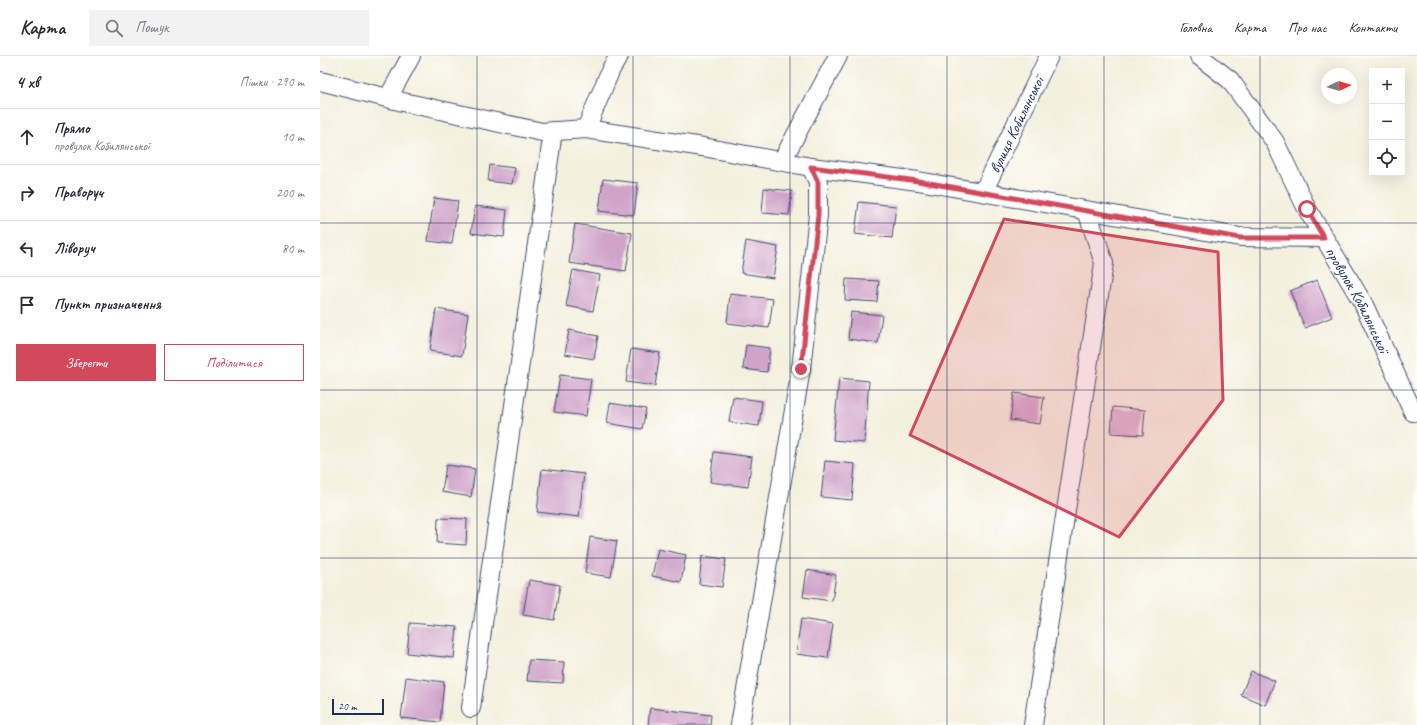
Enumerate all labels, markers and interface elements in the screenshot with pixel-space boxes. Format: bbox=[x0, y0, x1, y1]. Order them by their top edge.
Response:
search box bbox=[89, 10, 369, 46]
text: Карта bbox=[20, 16, 65, 40]
icon: search bbox=[103, 17, 125, 39]
text: Пошук bbox=[135, 18, 169, 37]
text: Головна bbox=[1179, 19, 1212, 36]
text: Карта bbox=[1234, 19, 1266, 36]
text: Про нас bbox=[1288, 19, 1327, 36]
text: Контакти bbox=[1349, 19, 1397, 36]
north arrow bbox=[1321, 68, 1357, 104]
map controls bbox=[1369, 68, 1405, 176]
button: + bbox=[1369, 68, 1405, 104]
street label: вулиця Кобилянської bbox=[985, 71, 1050, 176]
text: 4 хв bbox=[16, 72, 39, 93]
text: Пішки · 290 m bbox=[240, 74, 304, 90]
button: − bbox=[1369, 104, 1405, 140]
text: Прямо bbox=[54, 119, 90, 138]
icon: ahead bbox=[16, 126, 38, 148]
text: 10 m bbox=[282, 129, 304, 145]
text: провулок Кобилянської bbox=[54, 138, 149, 154]
button: locate bbox=[1369, 140, 1405, 176]
icon: right bbox=[16, 182, 38, 204]
text: Праворуч bbox=[54, 183, 103, 202]
text: 200 m bbox=[276, 185, 304, 201]
route start bbox=[1298, 200, 1316, 218]
icon: left bbox=[16, 238, 38, 260]
text: Ліворуч bbox=[54, 239, 95, 258]
text: 80 m bbox=[282, 241, 304, 257]
street label: провулок Кобилянської bbox=[1321, 243, 1395, 359]
icon: arrive bbox=[16, 294, 38, 316]
text: Пункт призначення bbox=[54, 295, 161, 314]
button: Зберегти bbox=[16, 344, 156, 381]
button: Поділитися bbox=[164, 344, 304, 381]
route end bbox=[792, 360, 810, 378]
scale bar bbox=[332, 697, 384, 716]
text: 20 m bbox=[338, 699, 357, 713]

